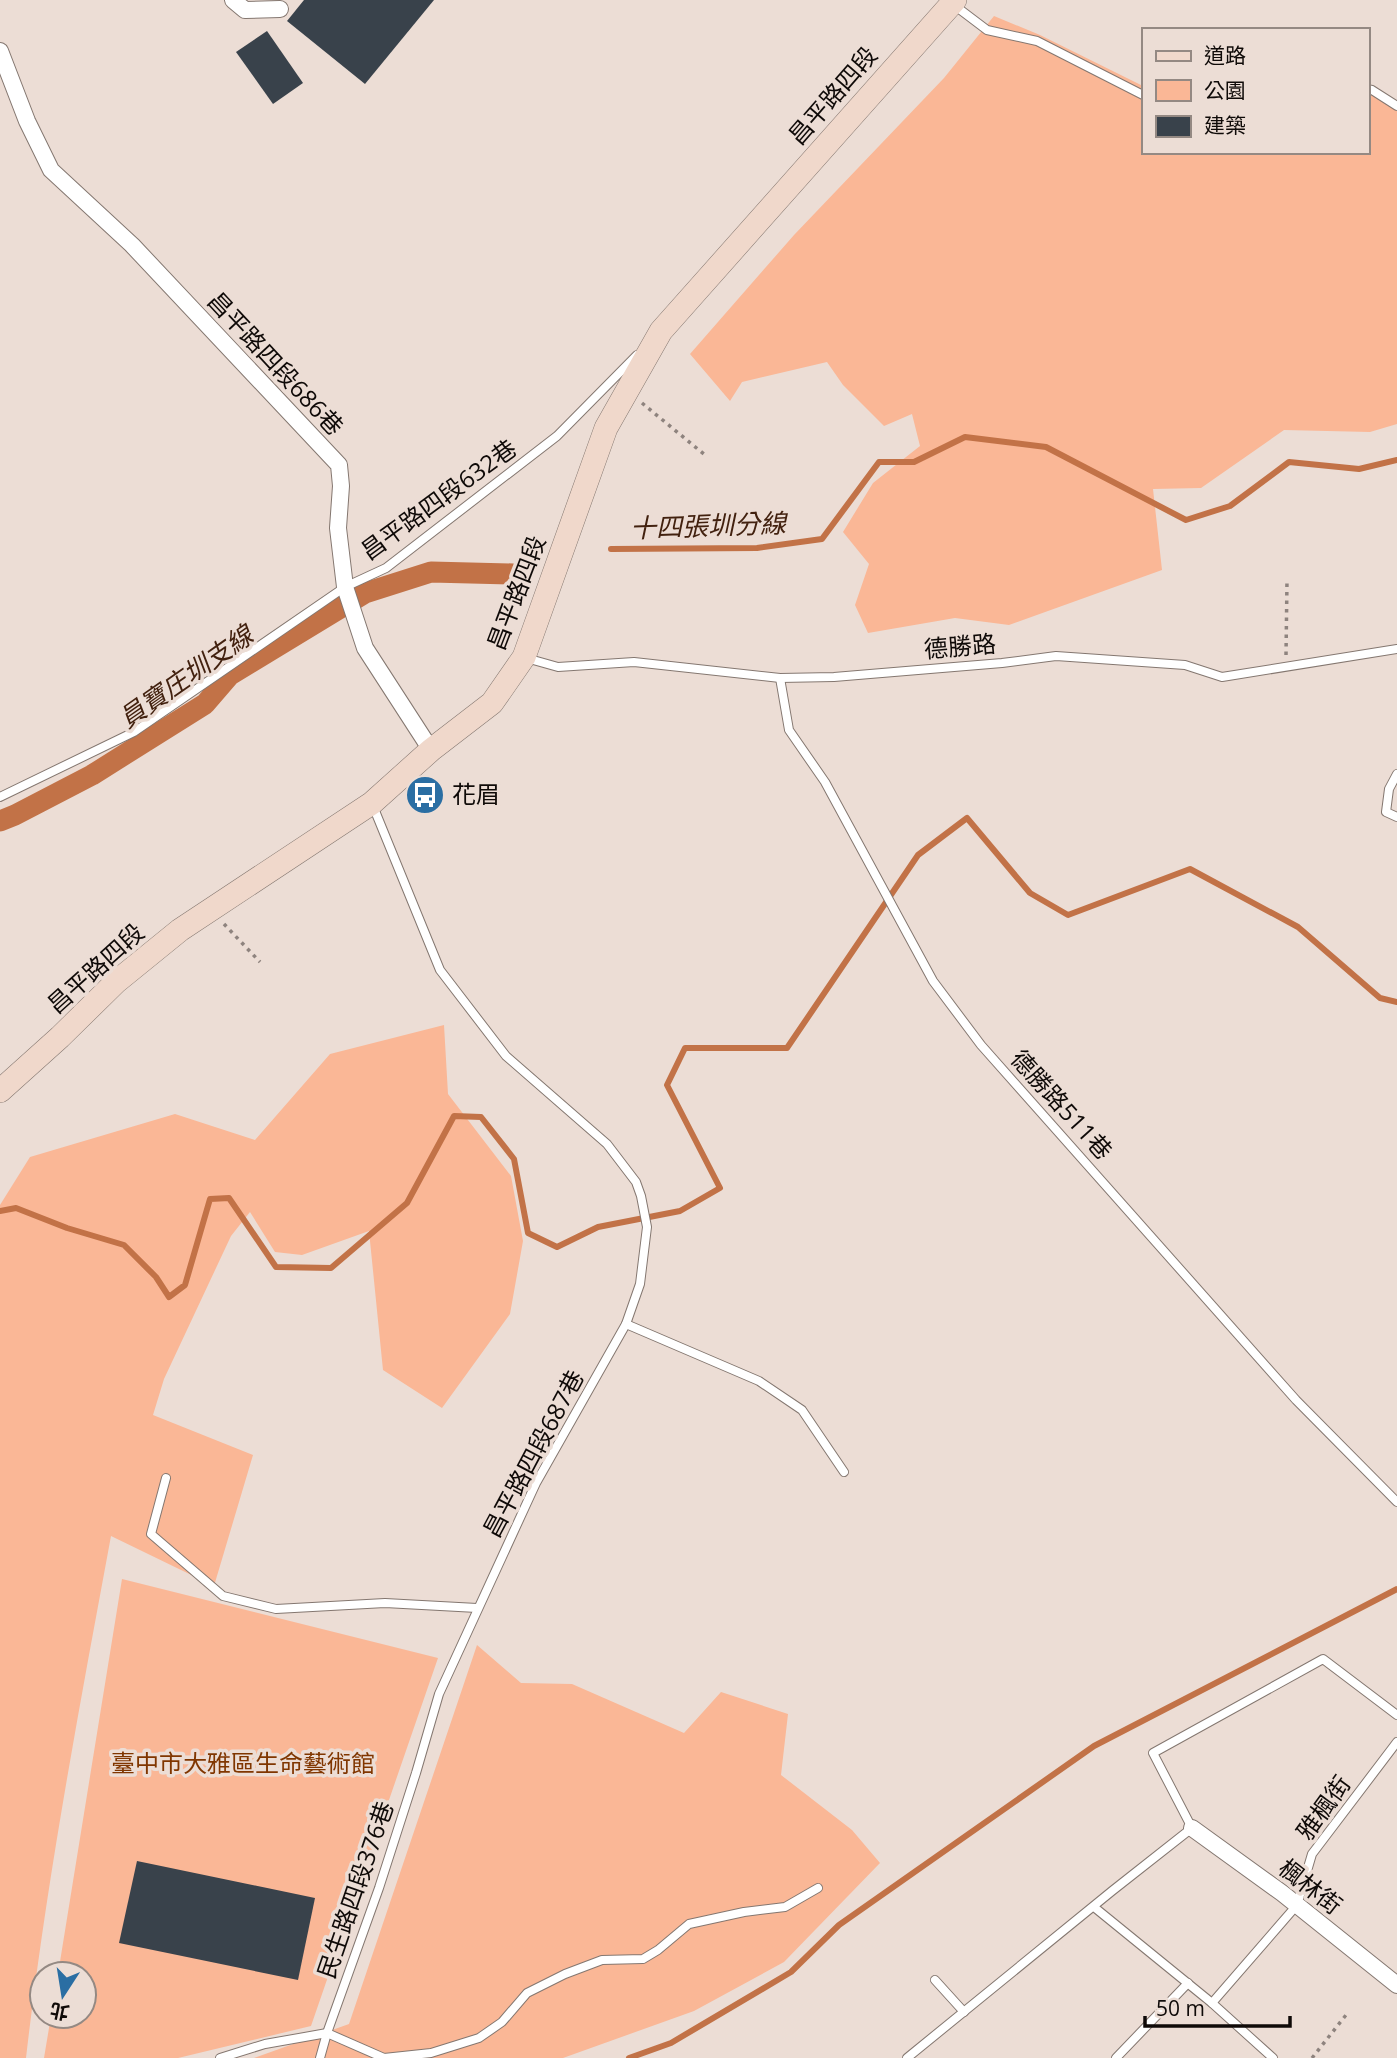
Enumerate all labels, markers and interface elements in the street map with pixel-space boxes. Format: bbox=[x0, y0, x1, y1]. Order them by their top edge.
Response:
legend bbox=[1142, 28, 1369, 154]
street label: 昌平路四段 bbox=[780, 39, 884, 151]
text: 道路 bbox=[1204, 41, 1246, 69]
text: 公園 bbox=[1204, 76, 1246, 104]
text: 建築 bbox=[1204, 111, 1246, 139]
street label: 昌平路四段686巷 bbox=[201, 284, 351, 442]
street label: 昌平路四段632巷 bbox=[354, 431, 523, 567]
water label: 十四張圳分線 bbox=[629, 504, 790, 546]
street label: 昌平路四段 bbox=[479, 531, 553, 654]
water label: 員寶庄圳支線 bbox=[111, 615, 262, 736]
street label: 德勝路 bbox=[923, 626, 997, 665]
bus stop icon: 花眉 bbox=[404, 774, 446, 816]
place label: 花眉 bbox=[452, 777, 500, 810]
street label: 昌平路四段 bbox=[39, 915, 151, 1020]
street label: 德勝路511巷 bbox=[1004, 1042, 1120, 1166]
street label: 昌平路四段687巷 bbox=[475, 1364, 591, 1543]
park label: 臺中市大雅區生命藝術館 bbox=[111, 1746, 375, 1779]
street label: 雅楓街 bbox=[1288, 1768, 1357, 1846]
street label: 民生路四段376巷 bbox=[309, 1797, 400, 1982]
street label: 楓林街 bbox=[1272, 1851, 1349, 1921]
north arrow bbox=[28, 1960, 98, 2030]
scale bar bbox=[1145, 1984, 1290, 2028]
text: 50 m bbox=[1156, 1994, 1205, 2022]
text: 北 bbox=[47, 1997, 71, 2026]

